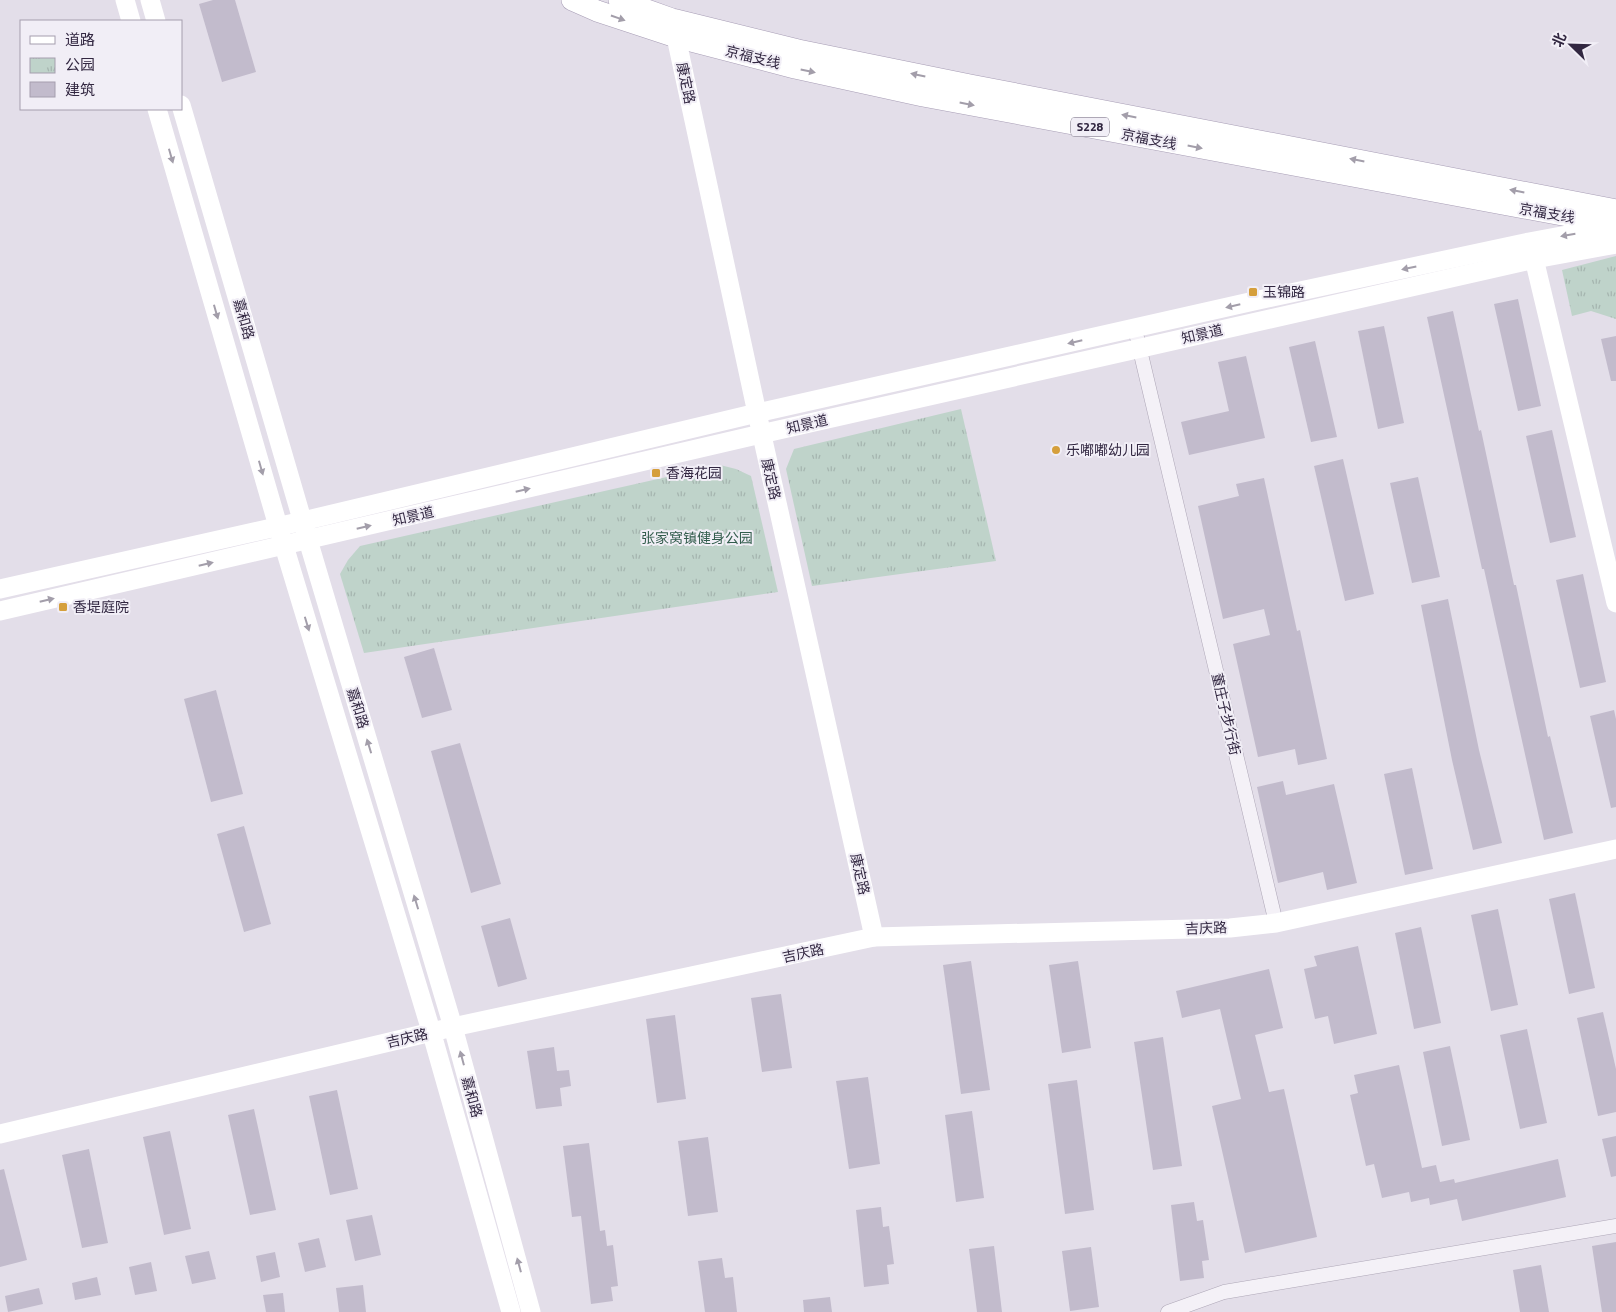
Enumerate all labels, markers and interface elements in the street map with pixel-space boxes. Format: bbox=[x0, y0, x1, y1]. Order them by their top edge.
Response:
one-way arrow bbox=[610, 14, 625, 22]
legend bbox=[20, 20, 182, 110]
north arrow bbox=[1546, 20, 1596, 70]
text: 道路 bbox=[65, 28, 95, 51]
text: 北 bbox=[1546, 29, 1571, 50]
street label: 京福支线 bbox=[723, 40, 783, 73]
text: 公园 bbox=[65, 53, 95, 76]
street label: 康定路 bbox=[672, 60, 701, 106]
one-way arrow bbox=[800, 67, 816, 75]
one-way arrow bbox=[909, 70, 925, 78]
text: 建筑 bbox=[65, 78, 95, 101]
one-way arrow bbox=[959, 101, 975, 109]
one-way arrow bbox=[1121, 112, 1136, 120]
road number: S228 bbox=[1071, 118, 1109, 136]
street label: 京福支线 bbox=[1120, 123, 1179, 154]
one-way arrow bbox=[1187, 144, 1203, 152]
one-way arrow bbox=[167, 148, 175, 163]
one-way arrow bbox=[1349, 156, 1365, 164]
one-way arrow bbox=[1508, 187, 1524, 195]
street label: 京福支线 bbox=[1518, 197, 1576, 228]
one-way arrow bbox=[1560, 231, 1576, 239]
one-way arrow bbox=[1401, 264, 1417, 272]
place label: 玉锦路 bbox=[1263, 281, 1305, 302]
marker: 玉锦路 bbox=[1247, 286, 1259, 298]
street label: 嘉和路 bbox=[229, 296, 260, 342]
one-way arrow bbox=[1226, 302, 1241, 310]
one-way arrow bbox=[212, 304, 220, 319]
street label: 知景道 bbox=[1179, 319, 1225, 348]
one-way arrow bbox=[1067, 338, 1082, 346]
street label: 知景道 bbox=[784, 409, 830, 438]
place label: 乐嘟嘟幼儿园 bbox=[1066, 439, 1150, 460]
marker: 乐嘟嘟幼儿园 bbox=[1050, 444, 1062, 456]
street label: 康定路 bbox=[757, 456, 786, 502]
one-way arrow bbox=[257, 461, 265, 476]
place label: 香海花园 bbox=[666, 462, 722, 483]
marker: 香海花园 bbox=[650, 467, 662, 479]
one-way arrow bbox=[515, 486, 530, 494]
street label: 知景道 bbox=[390, 501, 436, 530]
one-way arrow bbox=[357, 523, 372, 531]
park label: 张家窝镇健身公园 bbox=[641, 527, 753, 548]
one-way arrow bbox=[198, 560, 213, 568]
one-way arrow bbox=[40, 596, 55, 604]
place label: 香堤庭院 bbox=[73, 596, 129, 617]
marker: 香堤庭院 bbox=[57, 601, 69, 613]
one-way arrow bbox=[304, 616, 312, 631]
street label: 董庄子步行街 bbox=[1207, 671, 1246, 757]
street label: 嘉和路 bbox=[342, 685, 375, 731]
one-way arrow bbox=[365, 738, 373, 753]
street label: 康定路 bbox=[846, 851, 875, 897]
one-way arrow bbox=[411, 894, 419, 909]
street label: 吉庆路 bbox=[1185, 916, 1227, 939]
street label: 吉庆路 bbox=[780, 938, 826, 967]
street label: 吉庆路 bbox=[384, 1023, 430, 1052]
one-way arrow bbox=[457, 1050, 465, 1065]
street label: 嘉和路 bbox=[457, 1074, 488, 1120]
one-way arrow bbox=[514, 1257, 522, 1272]

